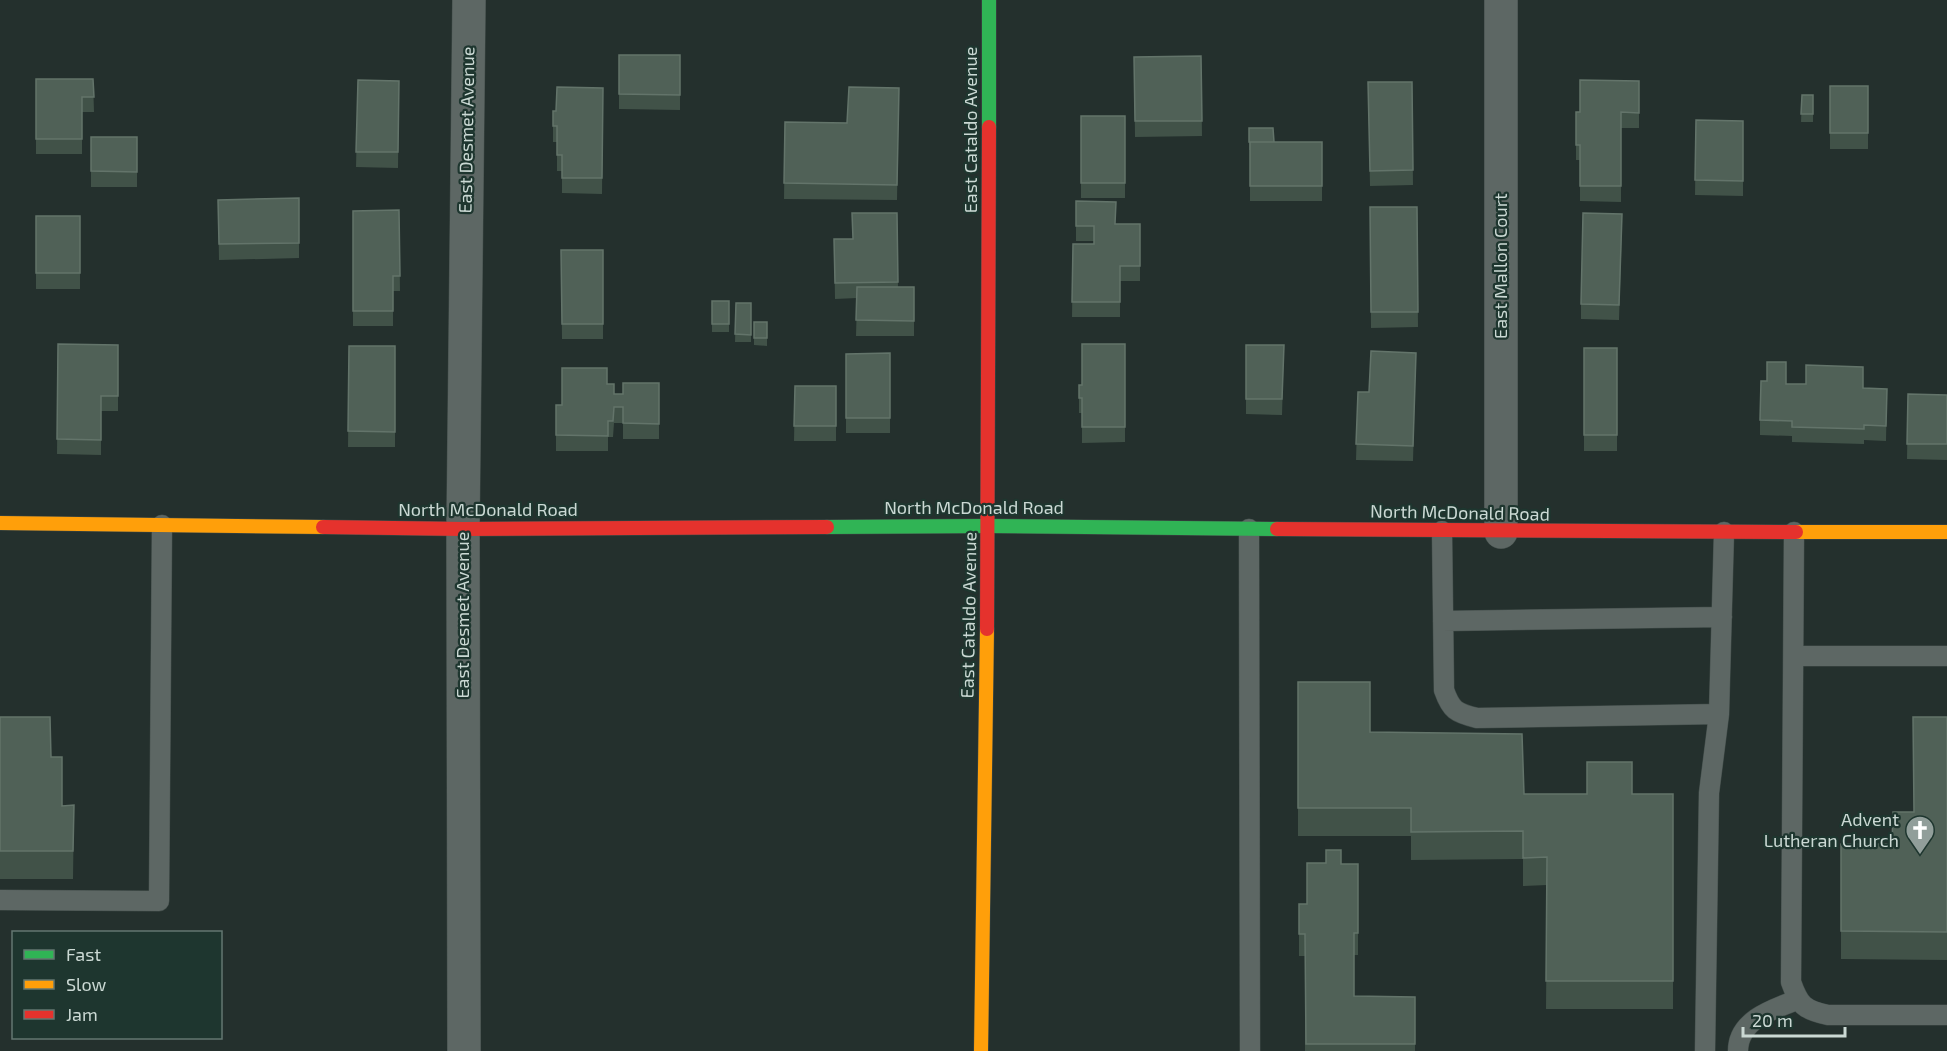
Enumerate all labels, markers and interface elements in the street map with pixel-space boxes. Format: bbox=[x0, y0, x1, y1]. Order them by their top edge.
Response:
street label: East Desmet Avenue bbox=[454, 46, 478, 214]
street label: East Cataldo Avenue bbox=[959, 47, 981, 213]
street label: East Mallon Court bbox=[1489, 193, 1511, 339]
street label: North McDonald Road bbox=[884, 496, 1064, 518]
street label: North McDonald Road bbox=[398, 498, 578, 520]
street label: North McDonald Road bbox=[1370, 499, 1550, 525]
street label: East Cataldo Avenue bbox=[956, 531, 980, 698]
street label: East Desmet Avenue bbox=[451, 532, 473, 698]
place label: Advent Lutheran Church bbox=[1764, 808, 1899, 851]
church icon: Advent Lutheran Church bbox=[1904, 814, 1936, 856]
legend bbox=[12, 931, 222, 1039]
text: Fast bbox=[66, 943, 101, 965]
text: Slow bbox=[66, 973, 107, 995]
scale bar bbox=[1743, 1000, 1845, 1038]
text: Jam bbox=[66, 1003, 98, 1025]
text: 20 m bbox=[1752, 1009, 1793, 1031]

